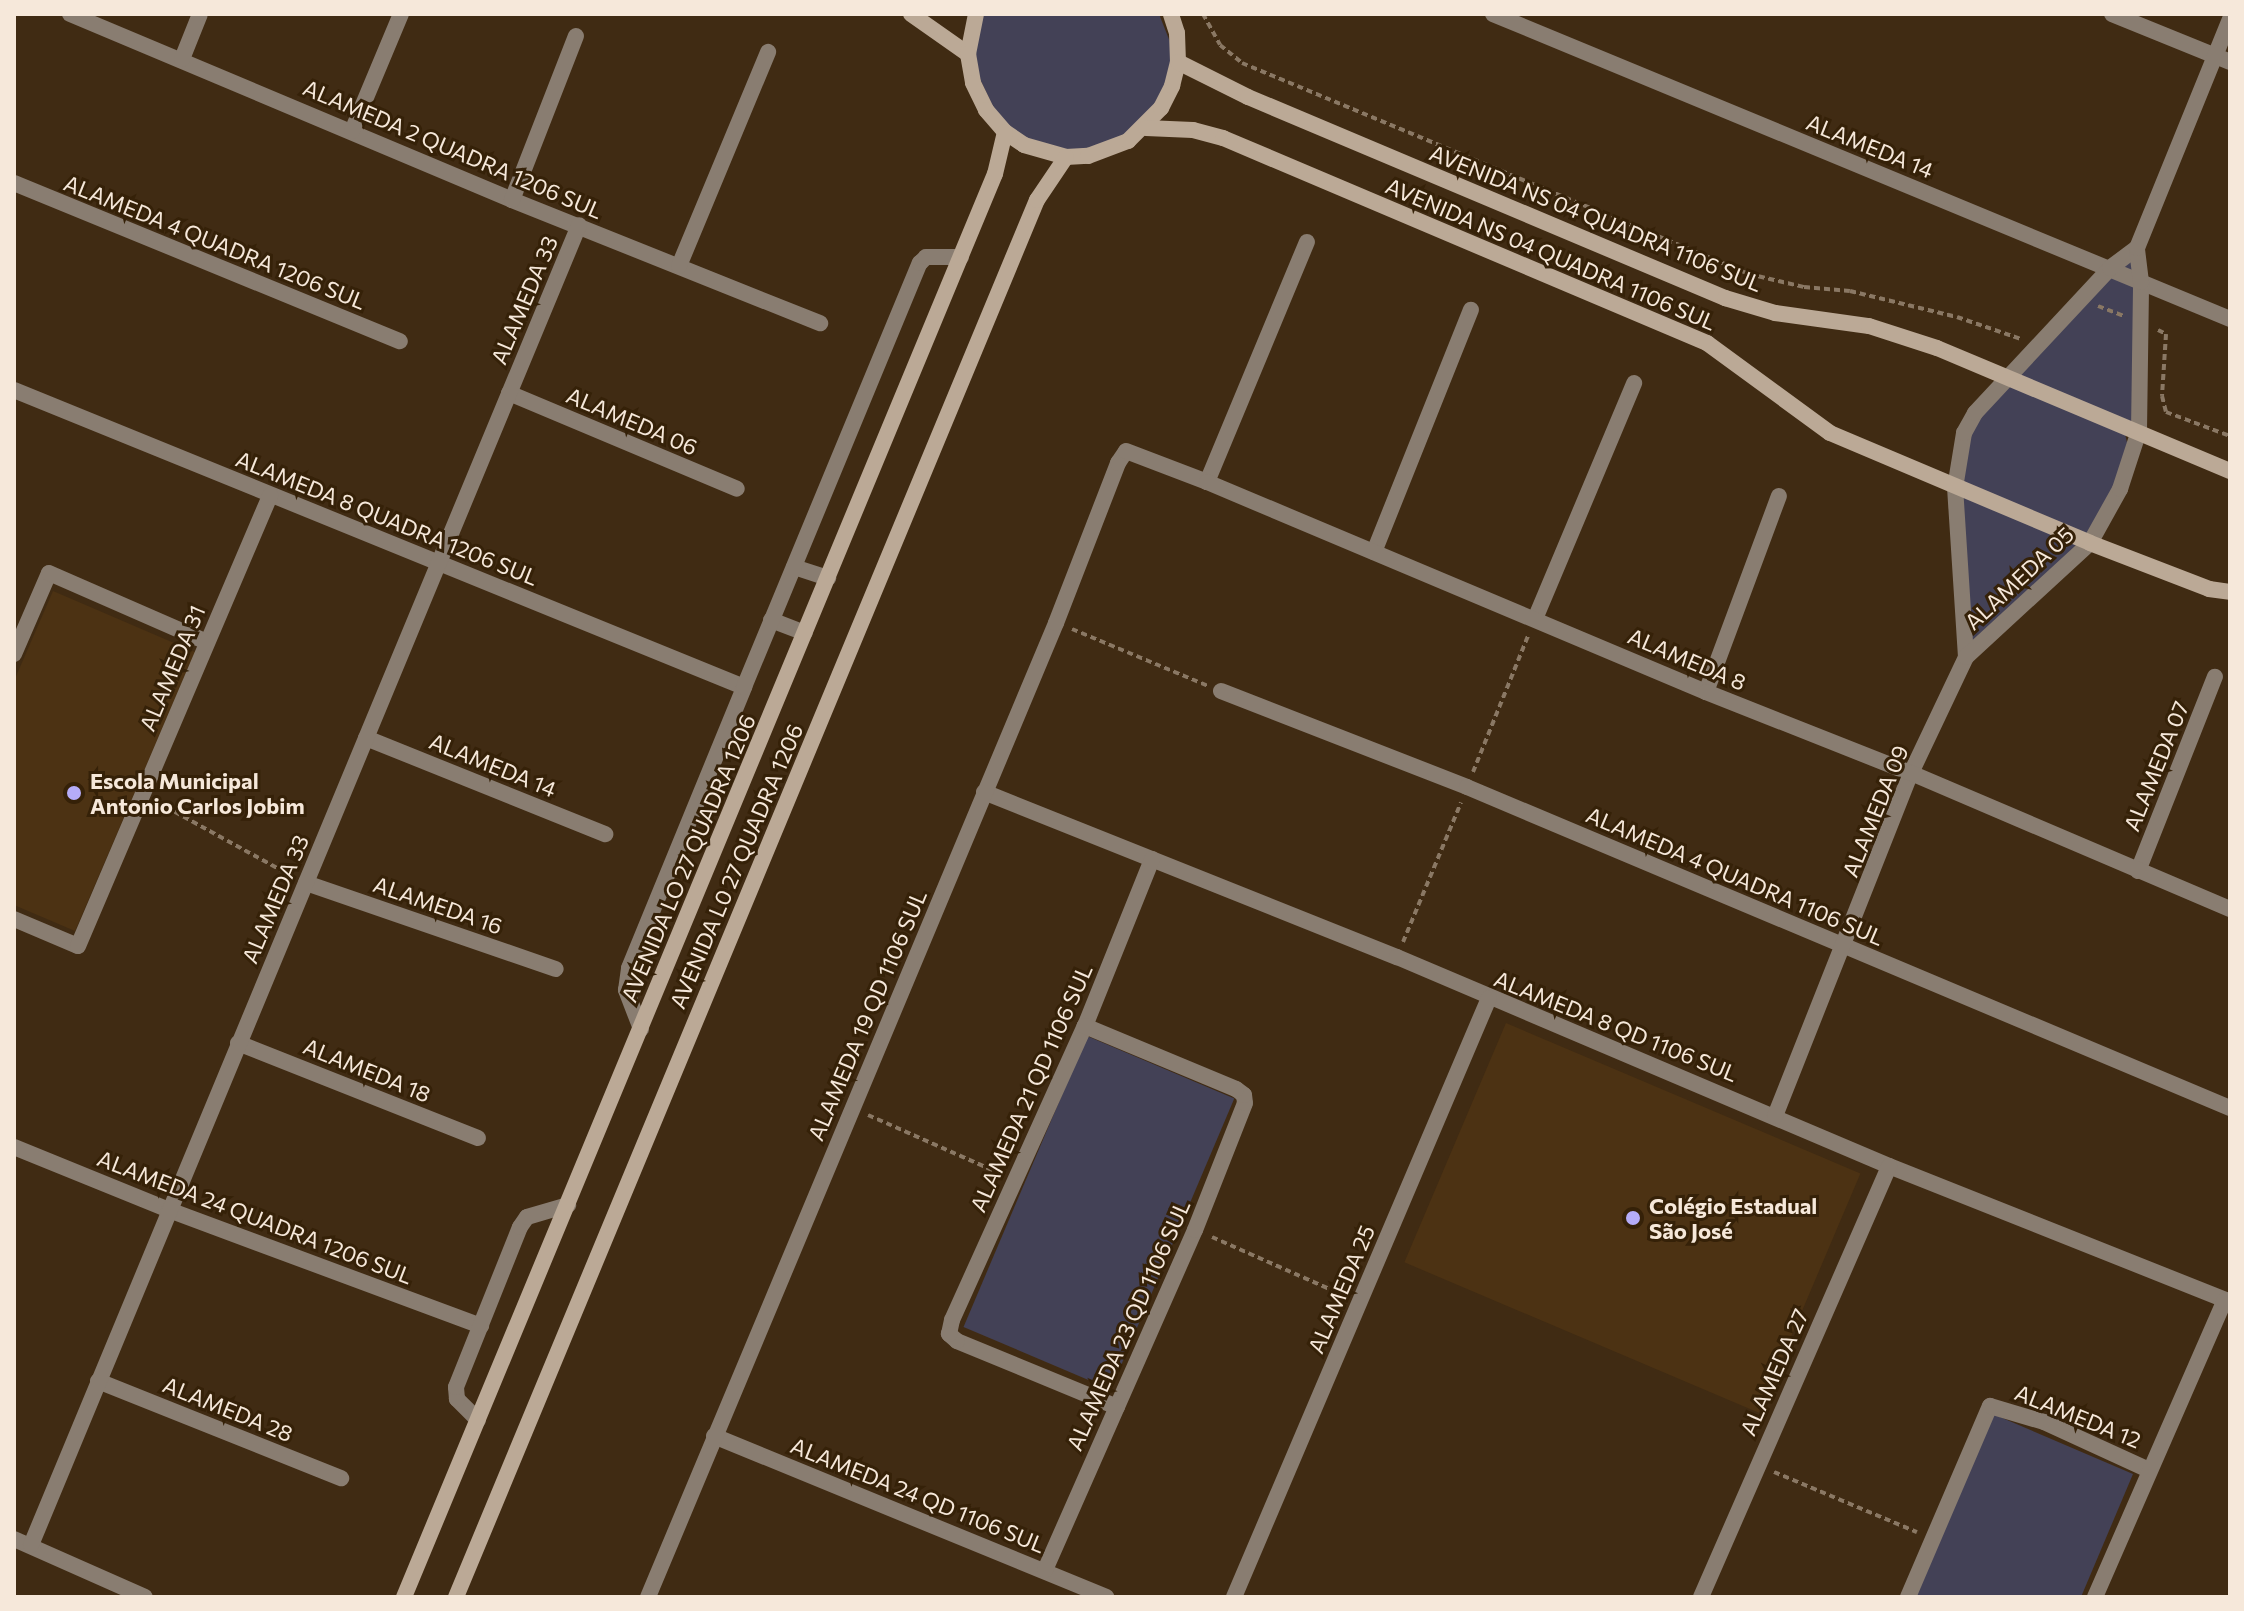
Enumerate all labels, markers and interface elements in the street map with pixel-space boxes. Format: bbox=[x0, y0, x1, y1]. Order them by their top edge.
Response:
street label: ALAMEDA 2 QUADRA 1206 SUL bbox=[299, 74, 607, 224]
street label: ALAMEDA 14 bbox=[1803, 109, 1937, 183]
street label: AVENIDA NS 04 QUADRA 1106 SUL bbox=[1426, 139, 1766, 297]
street label: ALAMEDA 4 QUADRA 1206 SUL bbox=[60, 169, 370, 315]
street label: AVENIDA NS 04 QUADRA 1106 SUL bbox=[1382, 172, 1720, 336]
street label: ALAMEDA 33 bbox=[485, 232, 563, 368]
street label: ALAMEDA 06 bbox=[563, 382, 701, 460]
street label: ALAMEDA 8 QUADRA 1206 SUL bbox=[232, 445, 542, 591]
street label: ALAMEDA 05 bbox=[1959, 521, 2079, 635]
street label: ALAMEDA 31 bbox=[134, 601, 210, 735]
street label: ALAMEDA 8 bbox=[1624, 622, 1750, 696]
street label: ALAMEDA 07 bbox=[2118, 697, 2194, 835]
street label: AVENIDA LO 27 QUADRA 1206 bbox=[615, 710, 761, 1006]
street label: AVENIDA L0 27 QUADRA 1206 bbox=[664, 720, 808, 1012]
street label: ALAMEDA 14 bbox=[426, 728, 560, 802]
street label: ALAMEDA 09 bbox=[1837, 741, 1913, 881]
place label: Escola Municipal Antonio Carlos Jobim bbox=[90, 767, 305, 818]
marker: Escola Municipal Antonio Carlos Jobim bbox=[65, 784, 83, 802]
street label: ALAMEDA 4 QUADRA 1106 SUL bbox=[1582, 801, 1888, 951]
street label: ALAMEDA 33 bbox=[236, 831, 314, 967]
street label: ALAMEDA 16 bbox=[370, 871, 506, 939]
street label: ALAMEDA 19 QD 1106 SUL bbox=[802, 886, 932, 1144]
street label: ALAMEDA 21 QD 1106 SUL bbox=[964, 960, 1098, 1216]
street label: ALAMEDA 8 QD 1106 SUL bbox=[1490, 965, 1742, 1087]
street label: ALAMEDA 18 bbox=[300, 1033, 434, 1107]
street label: ALAMEDA 24 QUADRA 1206 SUL bbox=[94, 1145, 416, 1289]
place label: Colégio Estadual São José bbox=[1649, 1192, 1817, 1244]
street label: ALAMEDA 23 QD 1106 SUL bbox=[1061, 1196, 1195, 1454]
marker: Colégio Estadual São José bbox=[1624, 1209, 1642, 1227]
street label: ALAMEDA 25 bbox=[1302, 1221, 1380, 1357]
street label: ALAMEDA 27 bbox=[1734, 1305, 1814, 1439]
street label: ALAMEDA 28 bbox=[159, 1371, 297, 1447]
street label: ALAMEDA 12 bbox=[2011, 1379, 2145, 1453]
street label: ALAMEDA 24 QD 1106 SUL bbox=[787, 1432, 1049, 1558]

